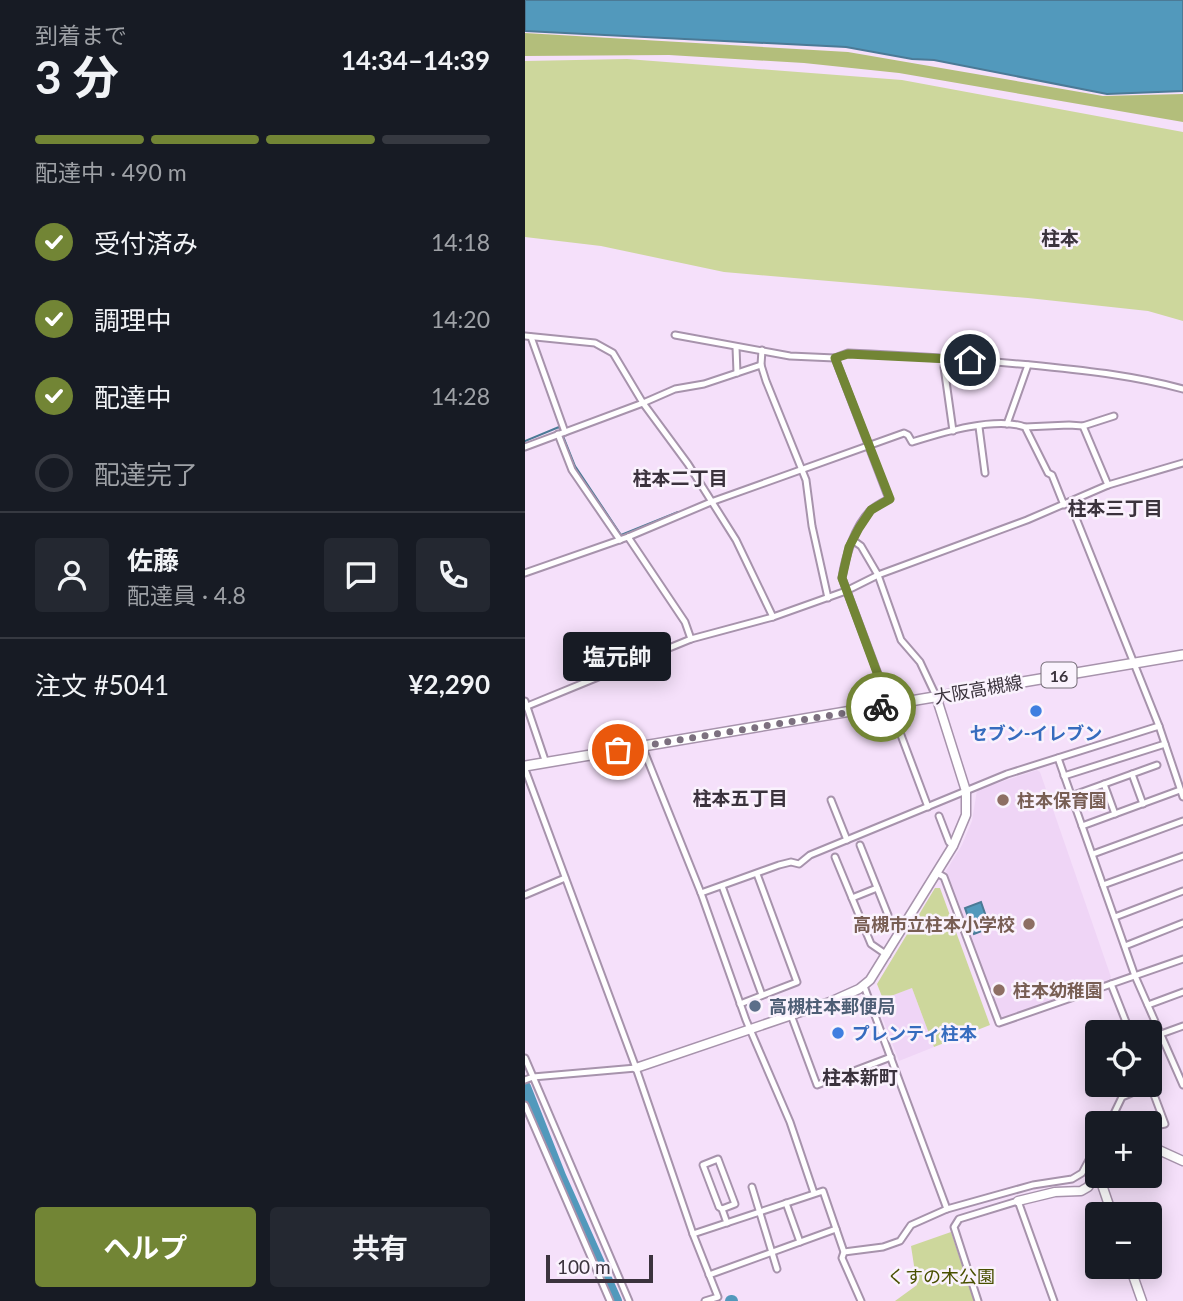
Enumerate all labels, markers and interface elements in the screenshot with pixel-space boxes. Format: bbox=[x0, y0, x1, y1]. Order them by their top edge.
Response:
text: 到着まで bbox=[35, 21, 127, 49]
text: 14:34–14:39 bbox=[341, 44, 490, 76]
text: 3 分 bbox=[35, 49, 119, 104]
text: 配達中 · 490 m bbox=[35, 158, 187, 186]
icon: check bbox=[35, 223, 73, 261]
district label: 柱本 bbox=[1041, 226, 1079, 249]
text: 受付済み bbox=[94, 227, 198, 259]
text: 14:18 bbox=[431, 228, 490, 256]
icon: check bbox=[35, 300, 73, 338]
text: 調理中 bbox=[94, 304, 172, 336]
text: 14:20 bbox=[431, 305, 490, 333]
pin bbox=[940, 330, 1000, 390]
icon: home bbox=[951, 341, 989, 379]
icon: check bbox=[35, 377, 73, 415]
text: 配達中 bbox=[94, 381, 172, 413]
text: 14:28 bbox=[431, 382, 490, 410]
text: 配達完了 bbox=[94, 458, 198, 490]
district label: 柱本二丁目 bbox=[632, 466, 728, 489]
district label: 柱本三丁目 bbox=[1067, 496, 1163, 519]
button: person bbox=[35, 538, 109, 612]
button: chat bbox=[324, 538, 398, 612]
button: phone bbox=[416, 538, 490, 612]
text: 佐藤 bbox=[127, 544, 179, 576]
text: 配達員 · 4.8 bbox=[127, 581, 246, 609]
callout: 塩元帥 bbox=[564, 631, 672, 680]
text: 塩元帥 bbox=[583, 642, 652, 670]
road number: 16 bbox=[1041, 662, 1077, 688]
text: ¥2,290 bbox=[409, 668, 490, 700]
text: 注文 #5041 bbox=[35, 669, 169, 701]
street label: 大阪高槻線 bbox=[932, 670, 1024, 708]
courier bbox=[846, 672, 916, 742]
icon: bike bbox=[862, 688, 900, 726]
marker: セブン-イレブン bbox=[1028, 703, 1044, 719]
pin bbox=[588, 720, 648, 780]
place label: セブン-イレブン bbox=[970, 722, 1102, 744]
icon: bag bbox=[599, 731, 637, 769]
district label: 柱本五丁目 bbox=[692, 786, 788, 809]
place label: 柱本保育園 bbox=[1017, 789, 1107, 811]
marker: 柱本保育園 bbox=[995, 792, 1011, 808]
place label: 高槻市立柱本小学校 bbox=[853, 913, 1015, 935]
marker: 高槻市立柱本小学校 bbox=[1021, 916, 1037, 932]
place label: 柱本幼稚園 bbox=[1013, 979, 1103, 1001]
marker: 柱本幼稚園 bbox=[991, 982, 1007, 998]
place label: 高槻柱本郵便局 bbox=[769, 995, 895, 1017]
marker: 高槻柱本郵便局 bbox=[747, 998, 763, 1014]
map controls bbox=[1085, 1020, 1162, 1279]
button: locate bbox=[1085, 1020, 1162, 1097]
place label: プレンティ柱本 bbox=[852, 1022, 977, 1044]
marker: プレンティ柱本 bbox=[830, 1025, 846, 1041]
district label: 柱本新町 bbox=[822, 1065, 898, 1088]
button: + bbox=[1085, 1111, 1162, 1188]
button: − bbox=[1085, 1202, 1162, 1279]
button: ヘルプ bbox=[35, 1207, 256, 1287]
button: 共有 bbox=[270, 1207, 490, 1287]
scale bar bbox=[546, 1252, 653, 1284]
text: 100 m bbox=[557, 1255, 611, 1278]
park label: くすの木公園 bbox=[887, 1265, 995, 1287]

